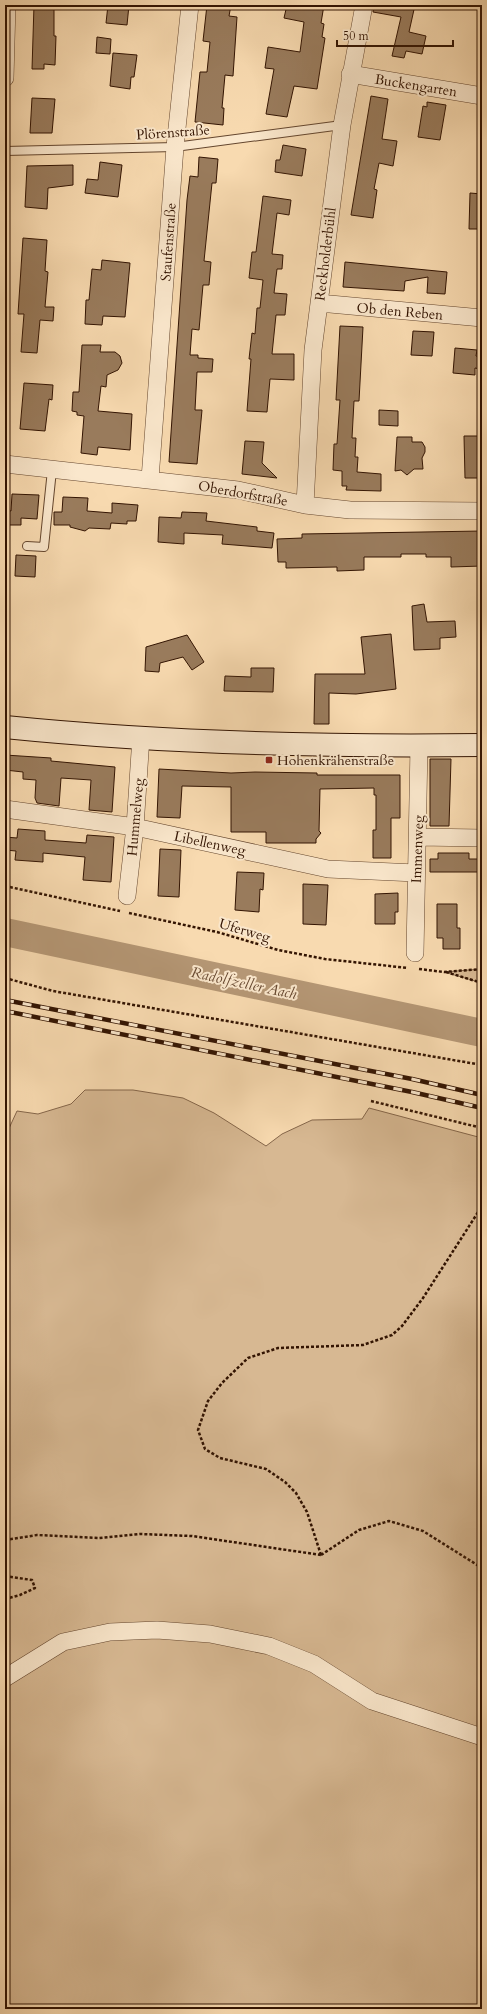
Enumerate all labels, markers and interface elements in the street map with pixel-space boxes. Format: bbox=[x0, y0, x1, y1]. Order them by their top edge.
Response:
scale bar bbox=[337, 22, 453, 48]
text: 50 m bbox=[343, 28, 370, 44]
street label: Buckengarten bbox=[373, 70, 459, 101]
street label: Plörenstraße bbox=[136, 120, 211, 145]
street label: Staufenstraße bbox=[156, 202, 181, 282]
street label: Reckholderbühl bbox=[310, 206, 341, 302]
street label: Ob den Reben bbox=[356, 298, 444, 325]
street label: Oberdorfstraße bbox=[197, 476, 289, 511]
place label: Hohenkrähenstraße bbox=[277, 751, 394, 770]
marker: Hohenkrähenstraße bbox=[264, 755, 274, 765]
street label: Hummelweg bbox=[123, 777, 148, 857]
street label: Immenweg bbox=[407, 814, 428, 883]
street label: Libellenweg bbox=[172, 827, 248, 860]
street label: Uferweg bbox=[217, 914, 273, 947]
water label: Radolfzeller Aach bbox=[189, 962, 299, 1004]

